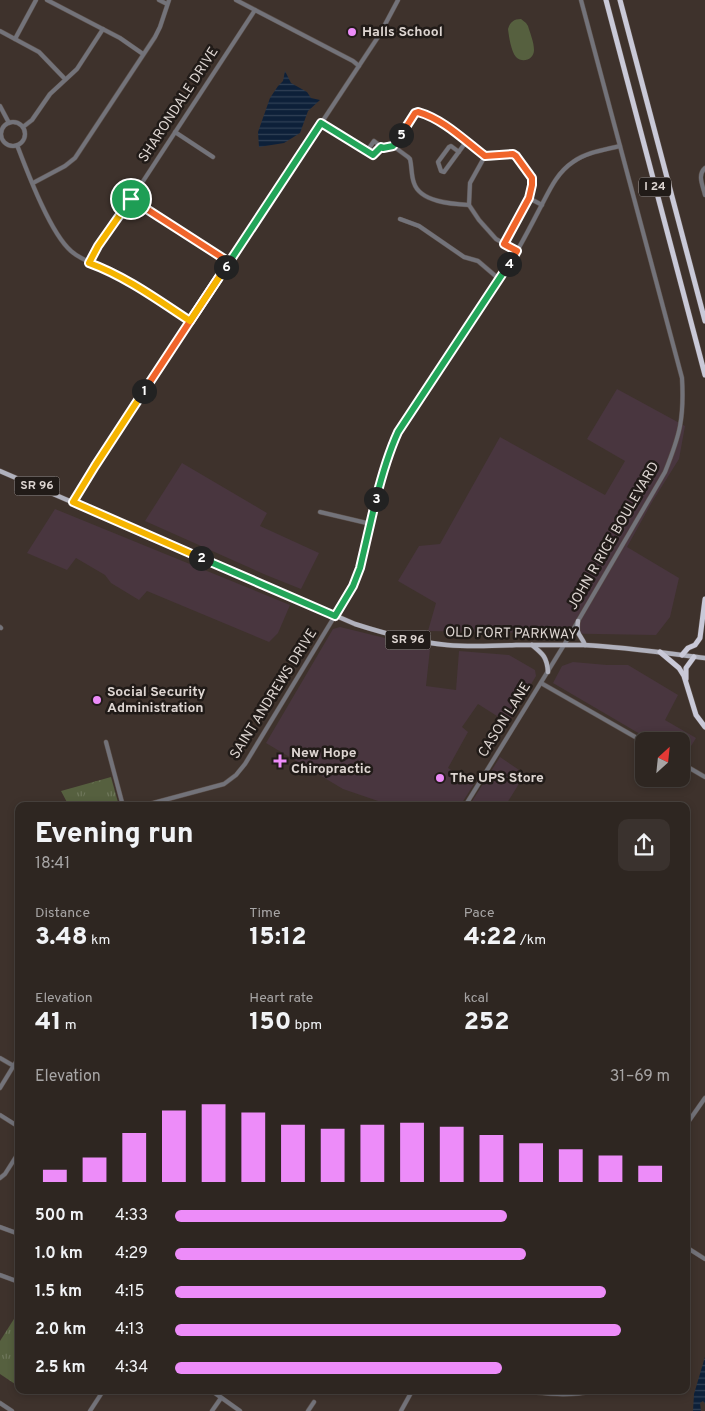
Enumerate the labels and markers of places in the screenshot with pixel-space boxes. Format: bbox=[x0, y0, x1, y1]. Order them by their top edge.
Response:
place label: Halls School bbox=[362, 24, 443, 41]
marker: Halls School bbox=[346, 26, 358, 38]
pin: 5 bbox=[388, 122, 414, 148]
pin bbox=[110, 178, 152, 220]
pin: 4 bbox=[496, 252, 522, 276]
pin: 6 bbox=[214, 254, 238, 280]
pin: 1 bbox=[132, 378, 156, 404]
pin: 3 bbox=[364, 486, 388, 512]
pin: 2 bbox=[188, 546, 214, 570]
place label: Social Security Administration bbox=[107, 684, 205, 717]
marker: Social Security Administration bbox=[91, 694, 103, 706]
place label: New Hope Chiropractic bbox=[291, 745, 371, 778]
marker: New Hope Chiropractic bbox=[273, 754, 287, 768]
place label: The UPS Store bbox=[450, 770, 544, 787]
marker: The UPS Store bbox=[434, 772, 446, 784]

